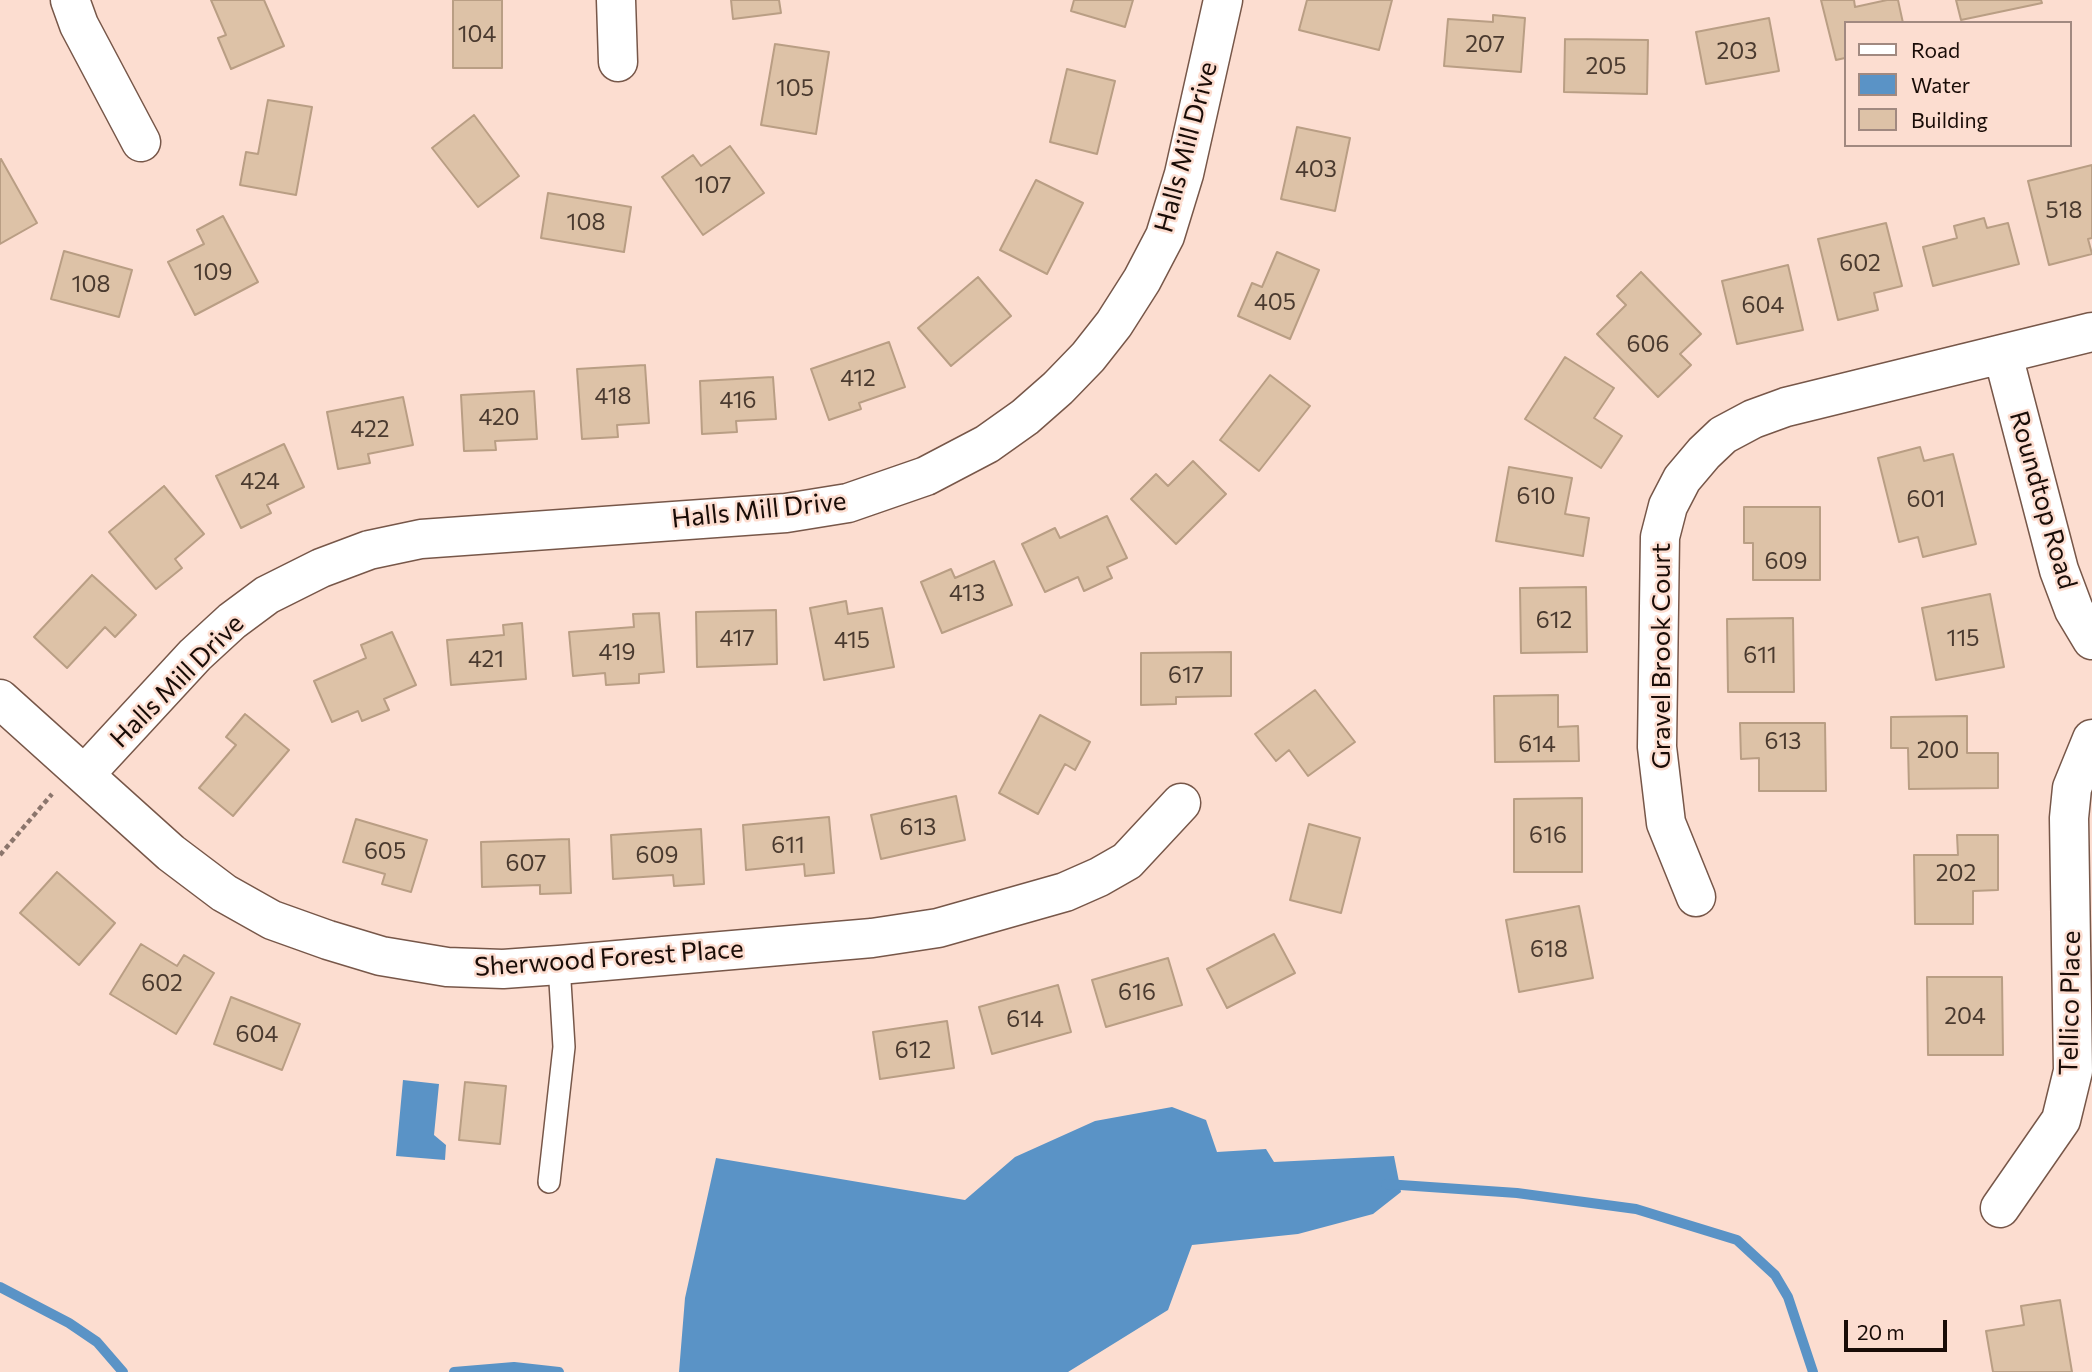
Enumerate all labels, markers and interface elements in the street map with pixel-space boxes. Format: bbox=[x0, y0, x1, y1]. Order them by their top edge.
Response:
house number: 104 bbox=[458, 20, 496, 48]
legend bbox=[1843, 21, 2071, 147]
house number: 207 bbox=[1465, 30, 1505, 58]
house number: 203 bbox=[1717, 37, 1757, 65]
text: Road bbox=[1911, 37, 1960, 62]
house number: 205 bbox=[1586, 52, 1626, 80]
street label: Halls Mill Drive bbox=[1148, 58, 1224, 236]
text: Water bbox=[1911, 72, 1970, 97]
house number: 105 bbox=[776, 74, 814, 102]
text: Building bbox=[1911, 107, 1988, 132]
house number: 403 bbox=[1295, 155, 1337, 183]
house number: 107 bbox=[695, 171, 731, 199]
house number: 518 bbox=[2045, 196, 2083, 224]
house number: 108 bbox=[567, 208, 605, 236]
house number: 602 bbox=[1839, 249, 1881, 277]
house number: 109 bbox=[194, 258, 232, 286]
house number: 108 bbox=[72, 270, 110, 298]
house number: 405 bbox=[1254, 288, 1296, 316]
house number: 604 bbox=[1742, 291, 1784, 319]
house number: 606 bbox=[1627, 330, 1669, 358]
house number: 412 bbox=[840, 364, 876, 392]
house number: 418 bbox=[595, 382, 631, 410]
house number: 416 bbox=[720, 386, 756, 414]
house number: 420 bbox=[478, 403, 520, 431]
street label: Roundtop Road bbox=[2003, 407, 2083, 593]
house number: 422 bbox=[351, 415, 389, 443]
house number: 424 bbox=[240, 467, 280, 495]
house number: 610 bbox=[1517, 482, 1555, 510]
street label: Halls Mill Drive bbox=[670, 485, 848, 535]
house number: 601 bbox=[1907, 485, 1945, 513]
street label: Gravel Brook Court bbox=[1645, 543, 1677, 769]
house number: 609 bbox=[1765, 547, 1807, 575]
house number: 413 bbox=[949, 579, 985, 607]
house number: 612 bbox=[1536, 606, 1572, 634]
street label: Halls Mill Drive bbox=[104, 608, 250, 754]
house number: 417 bbox=[719, 624, 755, 652]
house number: 115 bbox=[1947, 624, 1979, 652]
house number: 415 bbox=[834, 626, 870, 654]
house number: 419 bbox=[599, 638, 635, 666]
house number: 611 bbox=[1743, 641, 1777, 669]
house number: 421 bbox=[468, 645, 504, 673]
house number: 617 bbox=[1168, 661, 1204, 689]
house number: 613 bbox=[1765, 727, 1801, 755]
house number: 614 bbox=[1518, 730, 1556, 758]
house number: 200 bbox=[1917, 736, 1959, 764]
house number: 613 bbox=[900, 813, 936, 841]
house number: 616 bbox=[1529, 821, 1567, 849]
house number: 611 bbox=[771, 831, 805, 859]
house number: 605 bbox=[364, 837, 406, 865]
house number: 609 bbox=[636, 841, 678, 869]
house number: 607 bbox=[505, 849, 547, 877]
house number: 202 bbox=[1936, 859, 1976, 887]
street label: Tellico Place bbox=[2053, 930, 2087, 1076]
street label: Sherwood Forest Place bbox=[473, 933, 745, 983]
house number: 618 bbox=[1530, 935, 1568, 963]
house number: 602 bbox=[141, 969, 183, 997]
house number: 616 bbox=[1118, 978, 1156, 1006]
house number: 204 bbox=[1944, 1002, 1986, 1030]
house number: 614 bbox=[1006, 1005, 1044, 1033]
house number: 604 bbox=[236, 1020, 278, 1048]
house number: 612 bbox=[895, 1036, 931, 1064]
scale bar bbox=[1847, 1306, 1950, 1350]
text: 20 m bbox=[1857, 1319, 1905, 1344]

